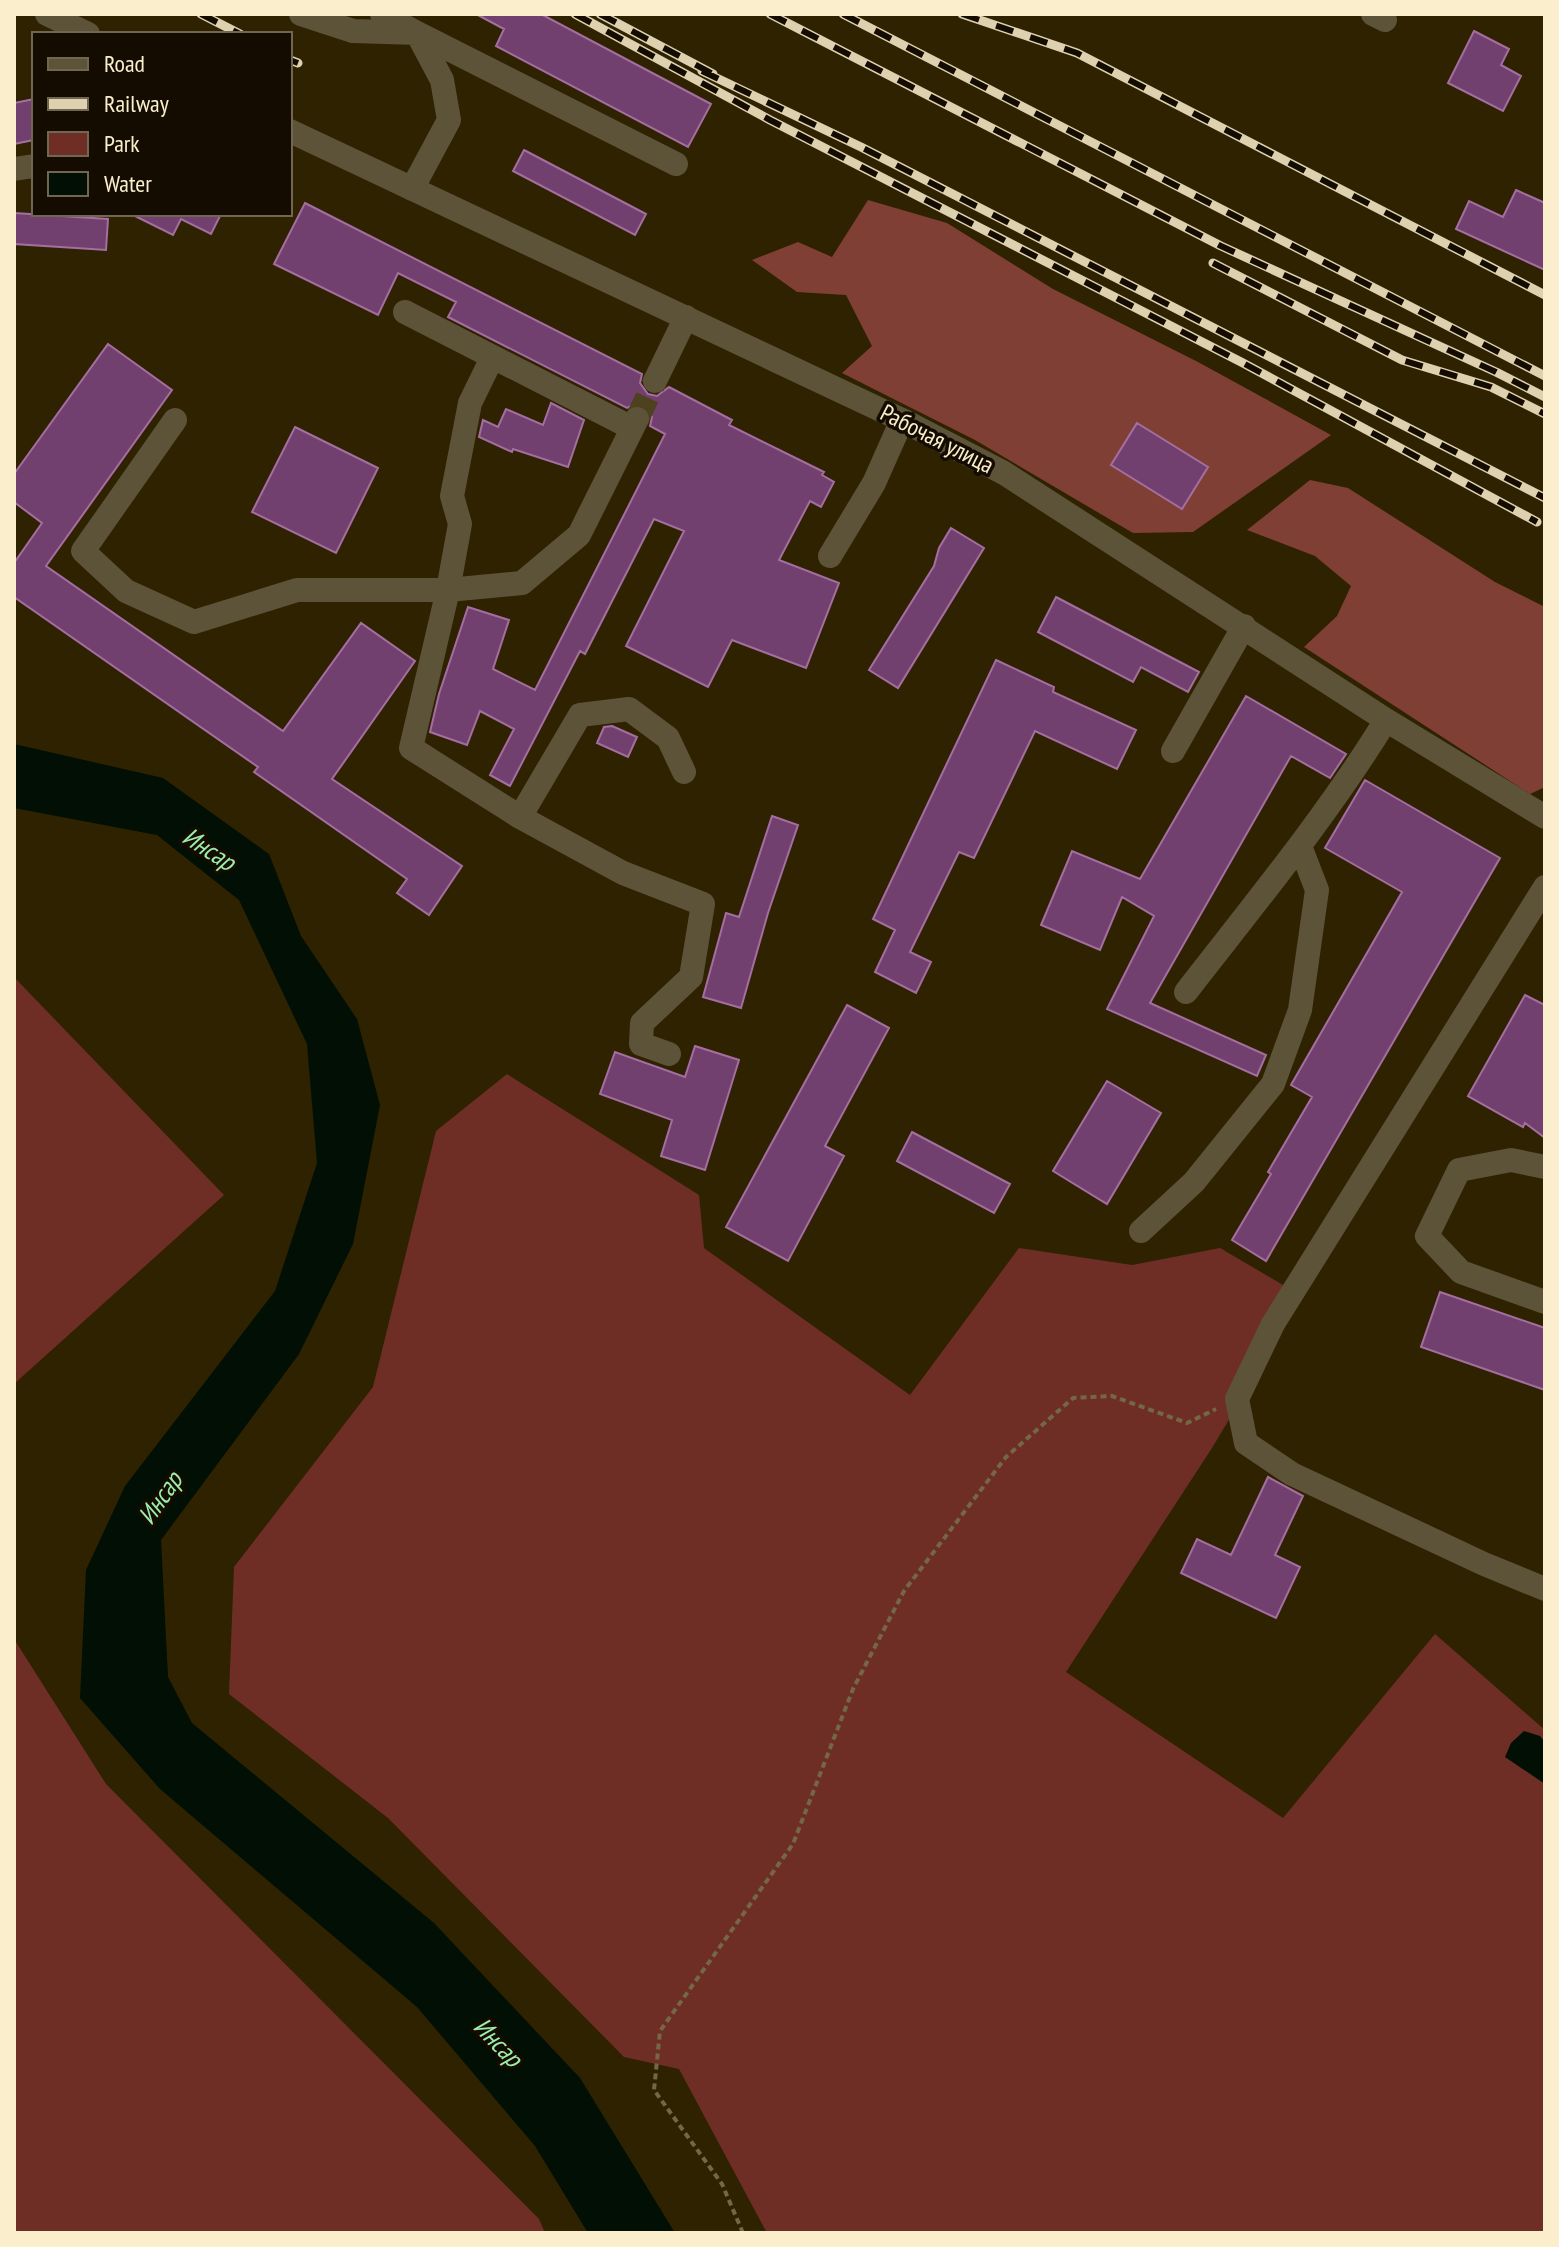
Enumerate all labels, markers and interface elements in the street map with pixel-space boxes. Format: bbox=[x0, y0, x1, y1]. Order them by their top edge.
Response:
legend bbox=[32, 32, 292, 216]
text: Road bbox=[104, 48, 145, 79]
text: Railway bbox=[104, 88, 169, 119]
text: Park bbox=[104, 128, 140, 159]
text: Water bbox=[104, 168, 152, 199]
street label: Рабочая улица bbox=[875, 397, 999, 480]
water label: Инсар bbox=[177, 819, 243, 879]
water label: Инсар bbox=[130, 1464, 190, 1530]
water label: Инсар bbox=[467, 2010, 531, 2075]

